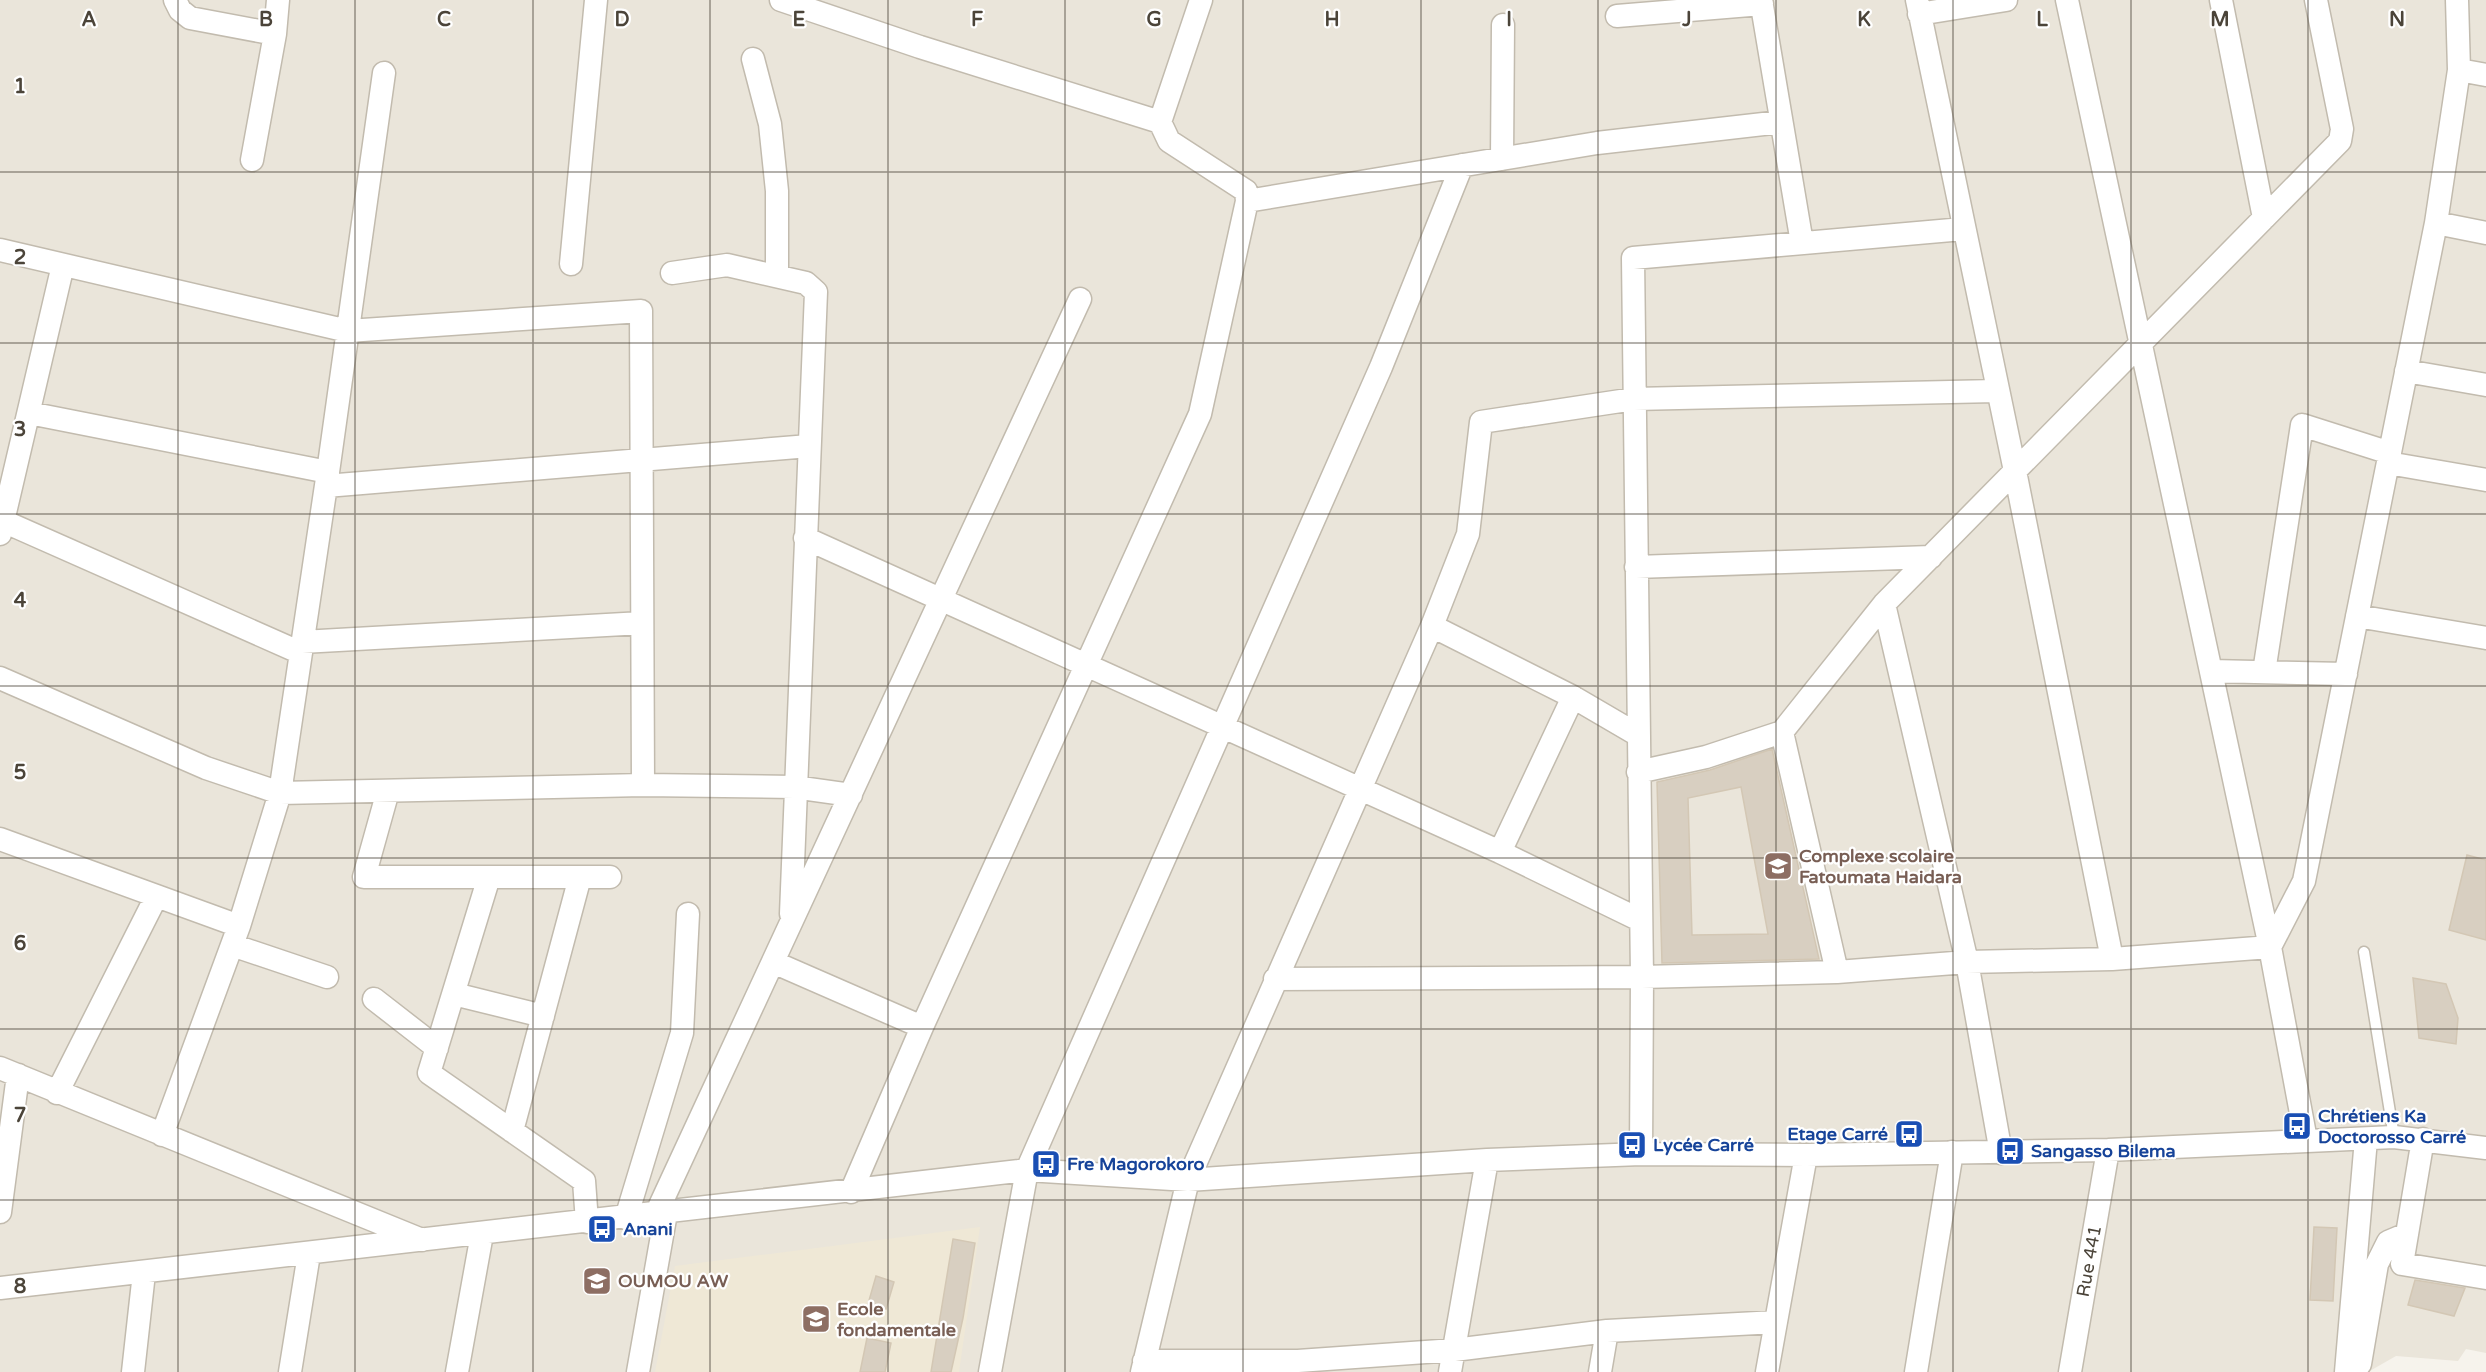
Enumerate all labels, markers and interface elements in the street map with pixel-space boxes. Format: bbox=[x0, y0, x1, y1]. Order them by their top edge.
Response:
text: A bbox=[82, 8, 97, 32]
text: B bbox=[259, 8, 273, 32]
text: C bbox=[437, 8, 451, 32]
text: D bbox=[614, 8, 630, 32]
text: E bbox=[793, 8, 806, 32]
text: F bbox=[971, 8, 983, 32]
text: G bbox=[1146, 8, 1162, 32]
text: H bbox=[1324, 8, 1340, 32]
text: I bbox=[1506, 8, 1512, 32]
text: J bbox=[1681, 8, 1692, 32]
text: K bbox=[1857, 8, 1871, 32]
text: L bbox=[2036, 8, 2048, 32]
text: M bbox=[2210, 8, 2230, 32]
text: N bbox=[2389, 8, 2405, 32]
text: 1 bbox=[14, 75, 26, 99]
text: 2 bbox=[14, 246, 26, 270]
text: 3 bbox=[14, 418, 26, 442]
text: 4 bbox=[14, 589, 27, 613]
text: 5 bbox=[14, 761, 26, 785]
place label: Complexe scolaire Fatoumata Haidara bbox=[1799, 845, 1962, 888]
school or university icon: Complexe scolaire Fatoumata Haidara bbox=[1762, 850, 1794, 882]
text: 6 bbox=[14, 932, 26, 956]
text: 7 bbox=[14, 1104, 26, 1128]
place label: Chrétiens Ka Doctorosso Carré bbox=[2318, 1105, 2466, 1148]
bus stop icon: Chrétiens Ka Doctorosso Carré bbox=[2281, 1110, 2313, 1142]
bus stop icon: Etage Carré bbox=[1893, 1118, 1925, 1150]
place label: Etage Carré bbox=[1787, 1123, 1888, 1145]
bus stop icon: Lycée Carré bbox=[1616, 1129, 1648, 1161]
place label: Lycée Carré bbox=[1653, 1134, 1754, 1156]
bus stop icon: Sangasso Bilema bbox=[1994, 1135, 2026, 1167]
place label: Sangasso Bilema bbox=[2031, 1140, 2176, 1162]
bus stop icon: Fre Magorokoro bbox=[1030, 1148, 1062, 1180]
place label: Fre Magorokoro bbox=[1067, 1153, 1205, 1175]
bus stop icon: Anani bbox=[586, 1213, 618, 1245]
place label: Anani bbox=[623, 1218, 673, 1240]
street label: Rue 441 bbox=[2072, 1223, 2106, 1299]
school or university icon: OUMOU AW bbox=[581, 1265, 613, 1297]
place label: OUMOU AW bbox=[618, 1270, 729, 1292]
text: 8 bbox=[14, 1275, 26, 1299]
place label: Ecole fondamentale bbox=[837, 1298, 956, 1341]
school or university icon: Ecole fondamentale bbox=[800, 1303, 832, 1335]

